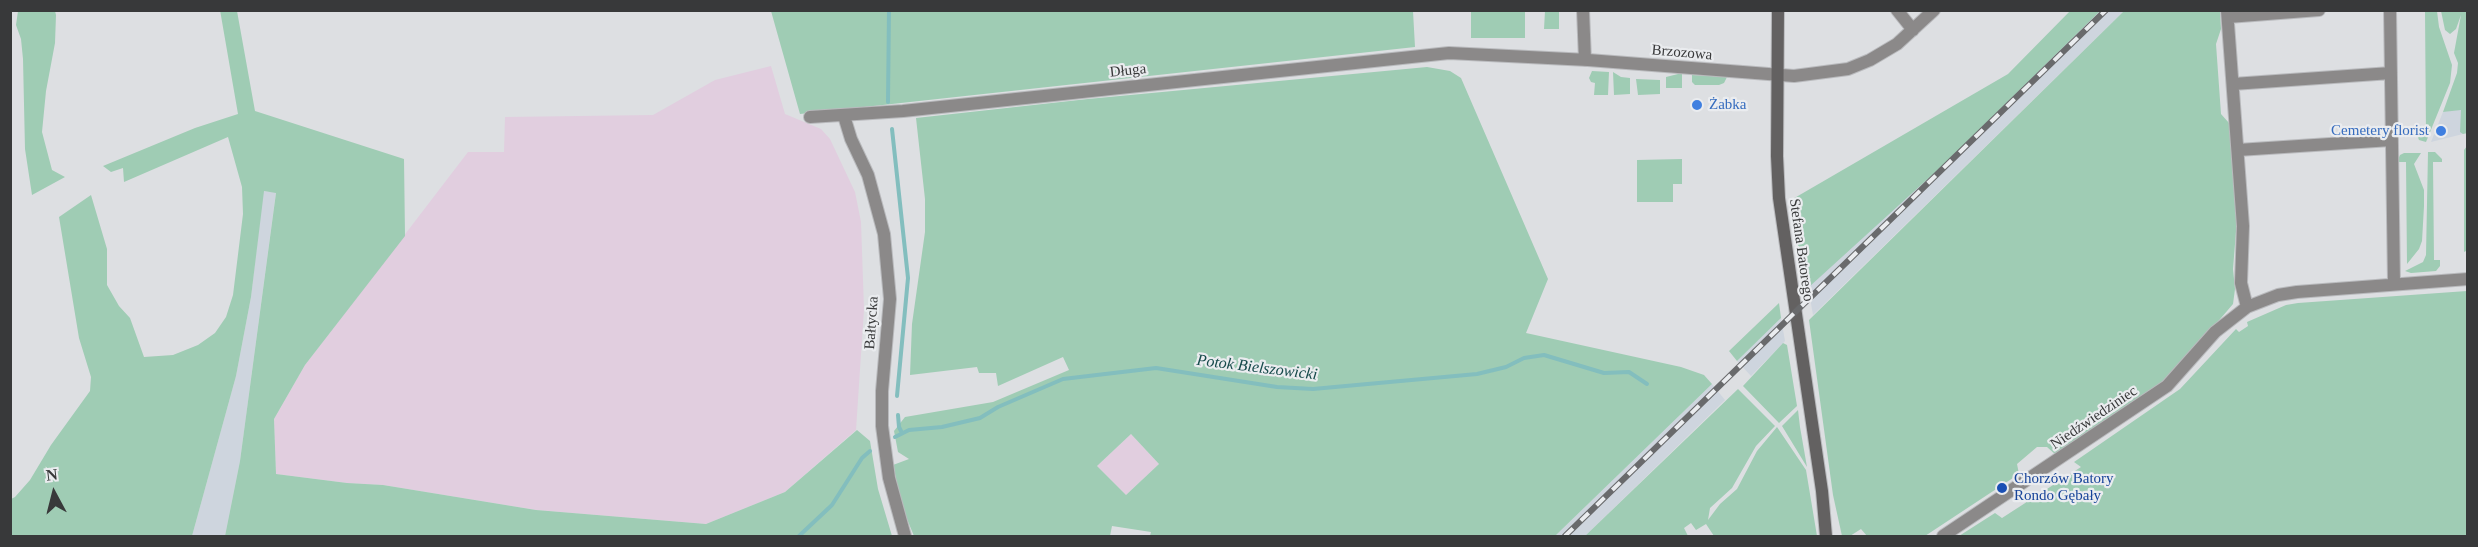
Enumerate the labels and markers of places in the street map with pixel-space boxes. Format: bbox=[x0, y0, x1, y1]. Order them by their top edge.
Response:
place label: Żabka bbox=[1709, 96, 1746, 114]
marker: Żabka bbox=[1690, 98, 1704, 112]
place label: Cemetery florist bbox=[2331, 122, 2429, 140]
marker: Cemetery florist bbox=[2434, 124, 2448, 138]
place label: Chorzów Batory Rondo Gębały bbox=[2014, 470, 2114, 505]
marker: Chorzów Batory Rondo Gębały bbox=[1995, 481, 2009, 495]

